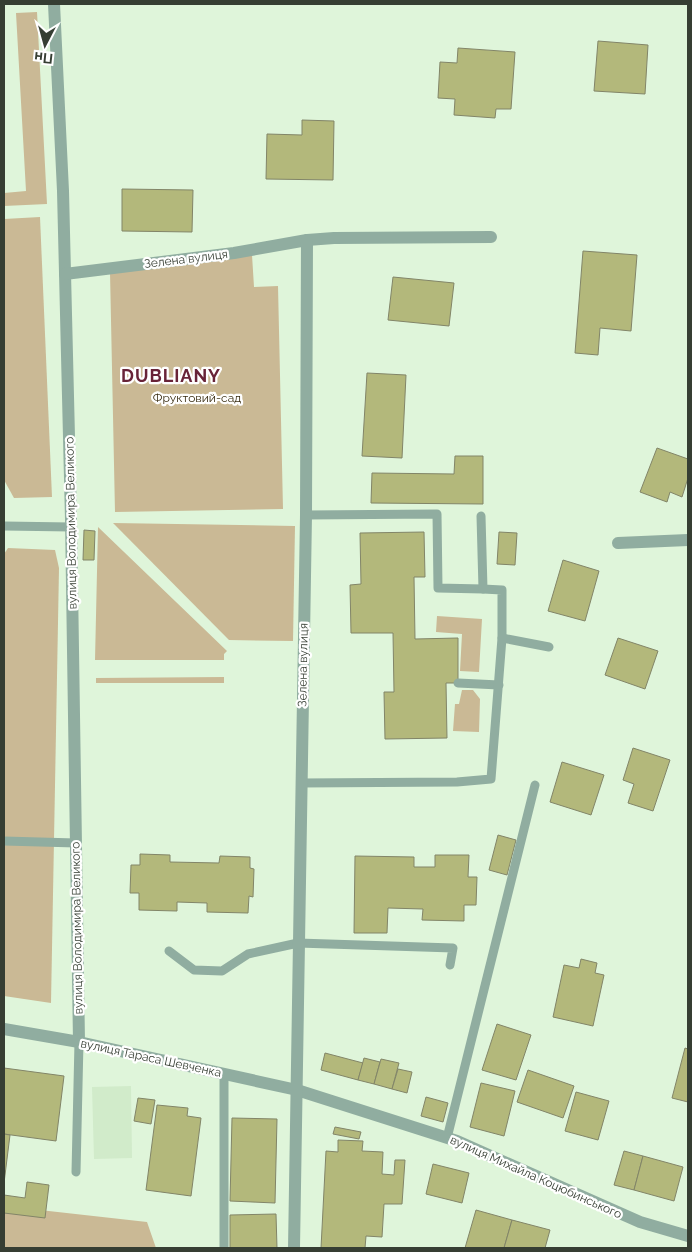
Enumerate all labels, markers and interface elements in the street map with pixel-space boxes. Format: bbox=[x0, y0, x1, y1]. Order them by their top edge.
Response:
north arrow bbox=[20, 20, 70, 70]
text: Пн bbox=[34, 49, 54, 67]
street label: Зелена вулиця bbox=[143, 247, 229, 271]
district label: DUBLIANY bbox=[121, 365, 221, 386]
park label: Фруктовий-сад bbox=[153, 391, 241, 405]
street label: вулиця Володимира Великого bbox=[62, 436, 80, 610]
street label: Зелена вулиця bbox=[295, 623, 311, 707]
street label: вулиця Володимира Великого bbox=[68, 841, 86, 1015]
street label: вулиця Тараса Шевченка bbox=[79, 1036, 223, 1080]
street label: вулиця Михайла Коцюбинського bbox=[448, 1133, 624, 1221]

